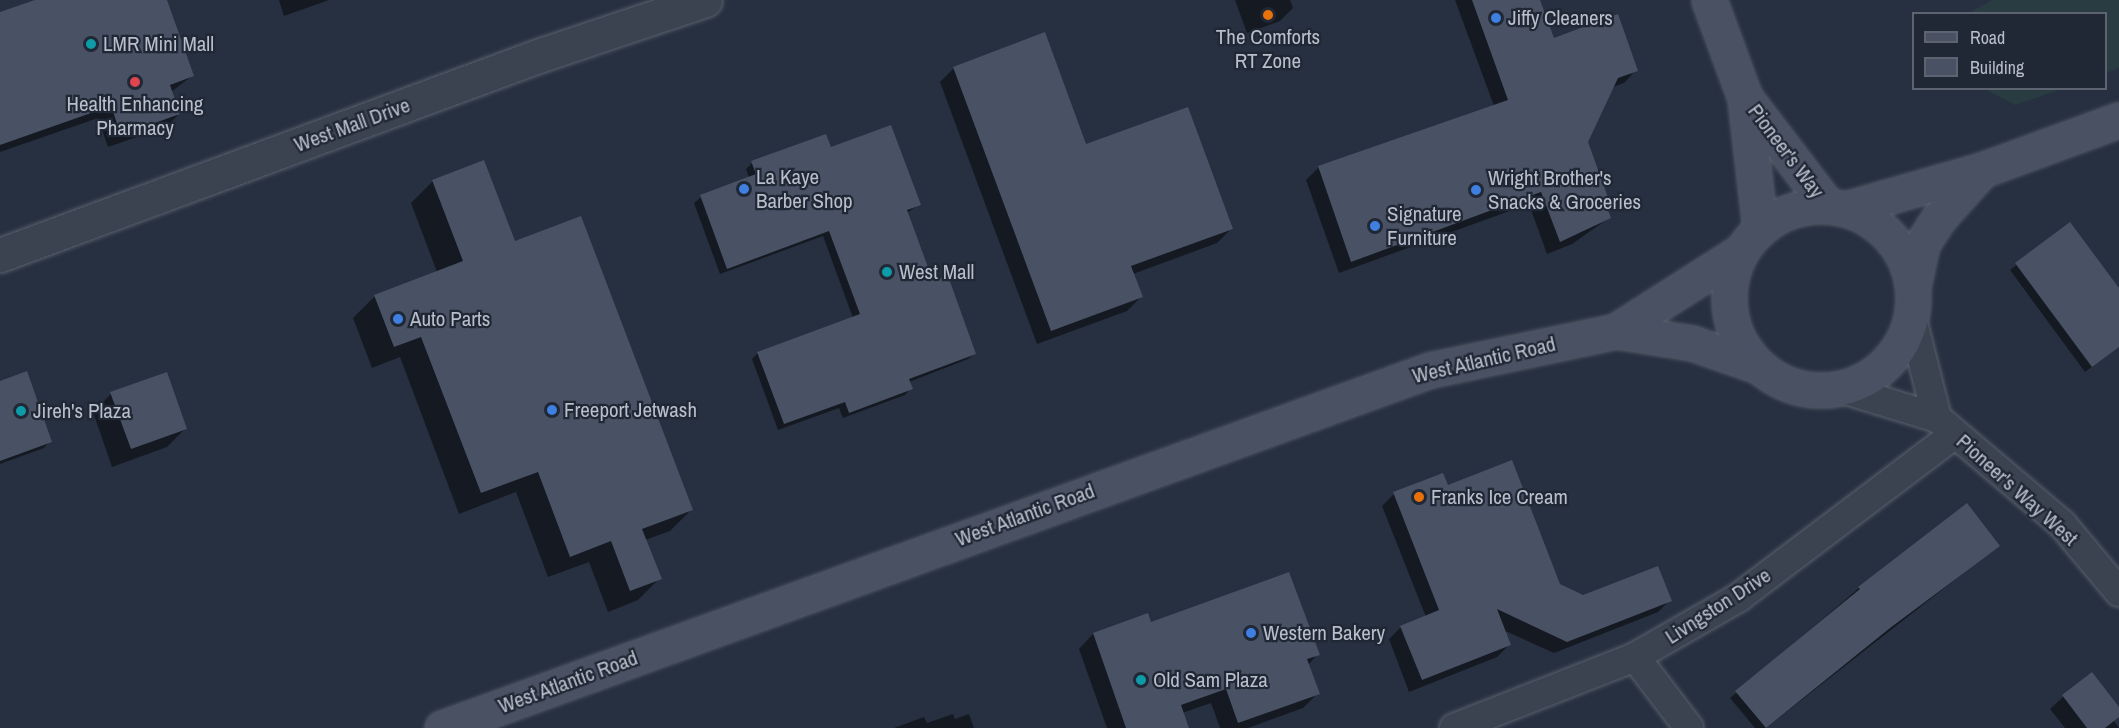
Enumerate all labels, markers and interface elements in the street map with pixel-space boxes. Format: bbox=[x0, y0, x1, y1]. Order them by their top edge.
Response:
place label: Jiffy Cleaners bbox=[1508, 5, 1613, 31]
marker: The Comforts RT Zone bbox=[1261, 8, 1275, 22]
marker: Jiffy Cleaners bbox=[1489, 11, 1503, 25]
legend bbox=[1912, 12, 2107, 90]
place label: The Comforts RT Zone bbox=[1216, 24, 1320, 74]
text: Road bbox=[1970, 25, 2005, 50]
place label: LMR Mini Mall bbox=[103, 31, 214, 57]
marker: LMR Mini Mall bbox=[84, 37, 98, 51]
text: Building bbox=[1970, 55, 2024, 80]
marker: Health Enhancing Pharmacy bbox=[128, 75, 142, 89]
place label: Health Enhancing Pharmacy bbox=[67, 91, 203, 141]
street label: West Mall Drive bbox=[291, 92, 413, 158]
street label: Pioneer's Way bbox=[1743, 99, 1829, 203]
place label: La Kaye Barber Shop bbox=[756, 164, 853, 214]
place label: Wright Brother's Snacks & Groceries bbox=[1488, 165, 1641, 215]
marker: La Kaye Barber Shop bbox=[737, 182, 751, 196]
marker: Wright Brother's Snacks & Groceries bbox=[1469, 183, 1483, 197]
place label: Signature Furniture bbox=[1387, 201, 1462, 251]
marker: Signature Furniture bbox=[1368, 219, 1382, 233]
place label: West Mall bbox=[899, 259, 974, 285]
marker: West Mall bbox=[880, 265, 894, 279]
place label: Auto Parts bbox=[410, 306, 490, 332]
marker: Auto Parts bbox=[391, 312, 405, 326]
street label: West Atlantic Road bbox=[1409, 331, 1559, 389]
place label: Freeport Jetwash bbox=[564, 397, 697, 423]
place label: Jireh's Plaza bbox=[33, 398, 131, 424]
marker: Freeport Jetwash bbox=[545, 403, 559, 417]
marker: Jireh's Plaza bbox=[14, 404, 28, 418]
street label: Pioneer's Way West bbox=[1951, 429, 2083, 551]
street label: West Atlantic Road bbox=[952, 478, 1098, 552]
place label: Franks Ice Cream bbox=[1431, 484, 1568, 510]
marker: Franks Ice Cream bbox=[1412, 490, 1426, 504]
street label: Livngston Drive bbox=[1661, 563, 1775, 649]
place label: Western Bakery bbox=[1263, 620, 1385, 646]
marker: Western Bakery bbox=[1244, 626, 1258, 640]
street label: West Atlantic Road bbox=[495, 645, 641, 719]
place label: Old Sam Plaza bbox=[1153, 667, 1268, 693]
marker: Old Sam Plaza bbox=[1134, 673, 1148, 687]

